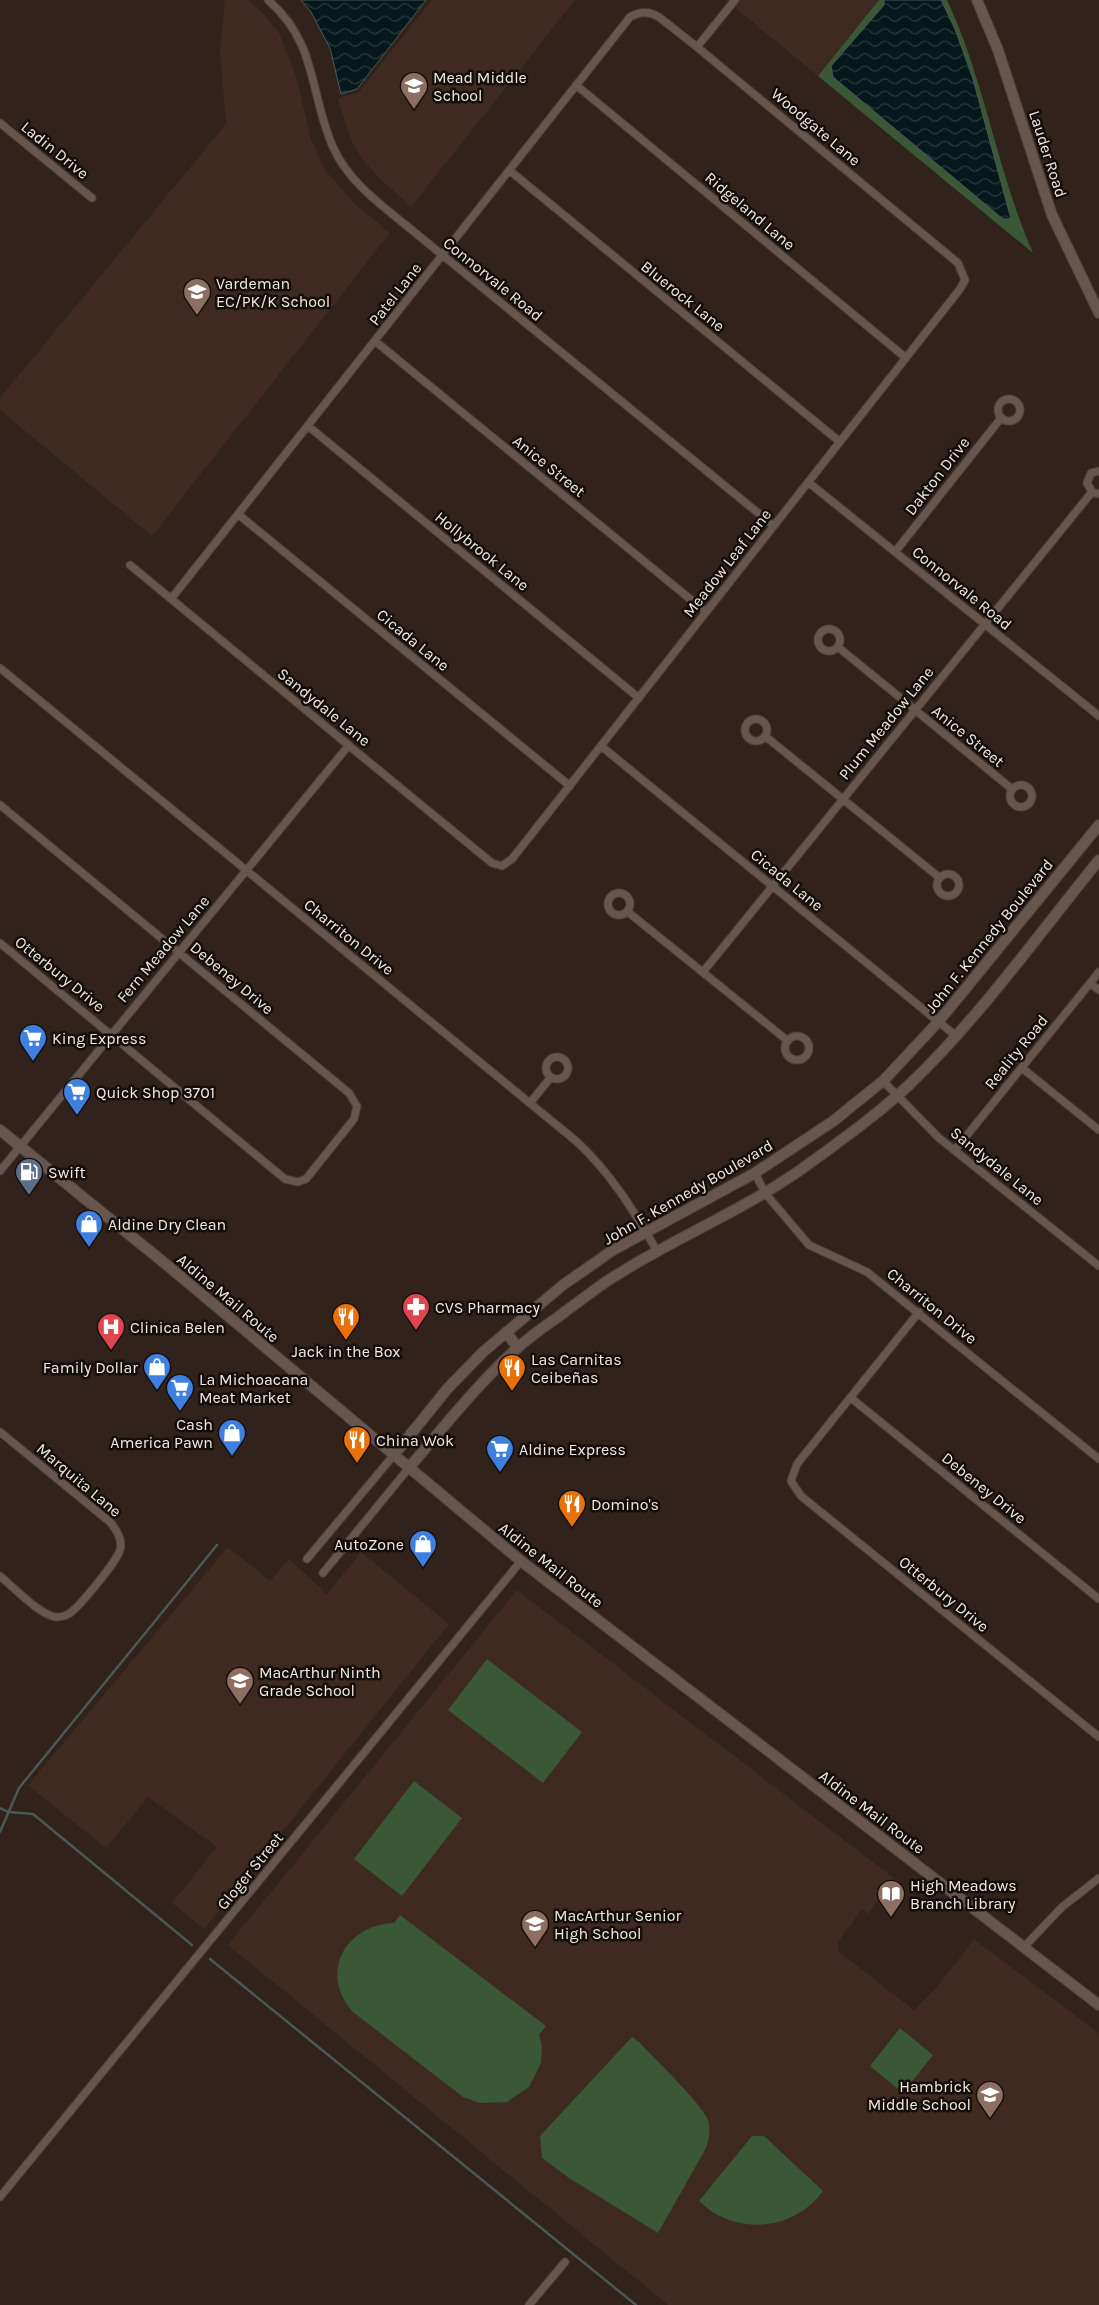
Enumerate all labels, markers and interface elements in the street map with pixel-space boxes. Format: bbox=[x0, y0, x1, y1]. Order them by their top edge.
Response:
place label: Mead Middle School bbox=[433, 68, 527, 105]
school or university icon: Mead Middle School bbox=[399, 71, 429, 110]
street label: Woodgate Lane bbox=[767, 84, 865, 170]
street label: Lauder Road bbox=[1025, 108, 1071, 200]
street label: Ladin Drive bbox=[17, 117, 93, 183]
street label: Ridgeland Lane bbox=[701, 168, 799, 254]
street label: Connorvale Road bbox=[439, 233, 547, 325]
street label: Bluerock Lane bbox=[637, 256, 729, 336]
street label: Patel Lane bbox=[365, 259, 425, 329]
place label: Vardeman EC/PK/K School bbox=[216, 274, 330, 311]
school or university icon: Vardeman EC/PK/K School bbox=[182, 277, 212, 316]
street label: Anice Street bbox=[509, 431, 589, 501]
street label: Dakton Drive bbox=[901, 433, 973, 519]
street label: Meadow Leaf Lane bbox=[679, 505, 775, 621]
street label: Hollybrook Lane bbox=[431, 507, 533, 595]
street label: Connorvale Road bbox=[908, 542, 1016, 634]
street label: Cicada Lane bbox=[373, 605, 453, 675]
street label: Plum Meadow Lane bbox=[835, 663, 937, 783]
street label: Sandydale Lane bbox=[274, 664, 374, 750]
street label: Anice Street bbox=[928, 701, 1008, 771]
street label: Cicada Lane bbox=[747, 845, 827, 915]
street label: John F. Kennedy Boulevard bbox=[921, 855, 1057, 1017]
street label: Fern Meadow Lane bbox=[113, 892, 213, 1006]
street label: Charriton Drive bbox=[300, 895, 398, 979]
street label: Otterbury Drive bbox=[11, 932, 109, 1016]
street label: Debeney Drive bbox=[186, 938, 278, 1018]
street label: Reality Road bbox=[980, 1011, 1052, 1093]
supermarket icon: King Express bbox=[18, 1023, 48, 1062]
place label: King Express bbox=[52, 1029, 146, 1048]
supermarket icon: Quick Shop 3701 bbox=[62, 1077, 92, 1116]
place label: Quick Shop 3701 bbox=[96, 1083, 215, 1102]
street label: Sandydale Lane bbox=[947, 1123, 1047, 1209]
street label: John F. Kennedy Boulevard bbox=[600, 1136, 776, 1248]
fuel station icon: Swift bbox=[14, 1157, 44, 1196]
place label: Swift bbox=[48, 1163, 86, 1182]
shop icon: Aldine Dry Clean bbox=[74, 1209, 104, 1248]
place label: Aldine Dry Clean bbox=[108, 1215, 226, 1234]
street label: Aldine Mail Route bbox=[173, 1250, 283, 1346]
street label: Charriton Drive bbox=[883, 1264, 981, 1348]
pharmacy icon: CVS Pharmacy bbox=[401, 1292, 431, 1331]
place label: CVS Pharmacy bbox=[435, 1298, 540, 1317]
restaurant icon: Jack in the Box bbox=[331, 1302, 361, 1341]
hospital icon: Clinica Belen bbox=[96, 1312, 126, 1351]
place label: Clinica Belen bbox=[130, 1318, 225, 1337]
place label: Jack in the Box bbox=[291, 1342, 401, 1361]
place label: Las Carnitas Ceibeñas bbox=[531, 1350, 622, 1387]
shop icon: Family Dollar bbox=[142, 1352, 172, 1391]
restaurant icon: Las Carnitas Ceibeñas bbox=[497, 1353, 527, 1392]
place label: Family Dollar bbox=[43, 1358, 138, 1377]
place label: La Michoacana Meat Market bbox=[199, 1370, 308, 1407]
supermarket icon: La Michoacana Meat Market bbox=[165, 1373, 195, 1412]
place label: Cash America Pawn bbox=[110, 1415, 213, 1452]
shop icon: Cash America Pawn bbox=[217, 1418, 247, 1457]
restaurant icon: China Wok bbox=[342, 1425, 372, 1464]
place label: China Wok bbox=[376, 1431, 454, 1450]
supermarket icon: Aldine Express bbox=[485, 1434, 515, 1473]
street label: Marquita Lane bbox=[33, 1439, 125, 1521]
place label: Aldine Express bbox=[519, 1440, 626, 1459]
street label: Debeney Drive bbox=[938, 1448, 1030, 1528]
restaurant icon: Domino's bbox=[557, 1489, 587, 1528]
place label: Domino's bbox=[591, 1495, 659, 1514]
street label: Aldine Mail Route bbox=[495, 1518, 607, 1612]
shop icon: AutoZone bbox=[408, 1529, 438, 1568]
place label: AutoZone bbox=[334, 1535, 404, 1554]
street label: Otterbury Drive bbox=[895, 1552, 993, 1636]
place label: MacArthur Ninth Grade School bbox=[259, 1663, 381, 1700]
school or university icon: MacArthur Ninth Grade School bbox=[225, 1666, 255, 1705]
street label: Aldine Mail Route bbox=[815, 1766, 929, 1858]
street label: Gloger Street bbox=[213, 1828, 287, 1914]
place label: High Meadows Branch Library bbox=[910, 1876, 1017, 1913]
library icon: High Meadows Branch Library bbox=[876, 1879, 906, 1918]
place label: MacArthur Senior High School bbox=[554, 1906, 682, 1943]
school or university icon: MacArthur Senior High School bbox=[520, 1909, 550, 1948]
place label: Hambrick Middle School bbox=[868, 2077, 971, 2114]
school or university icon: Hambrick Middle School bbox=[975, 2080, 1005, 2119]

